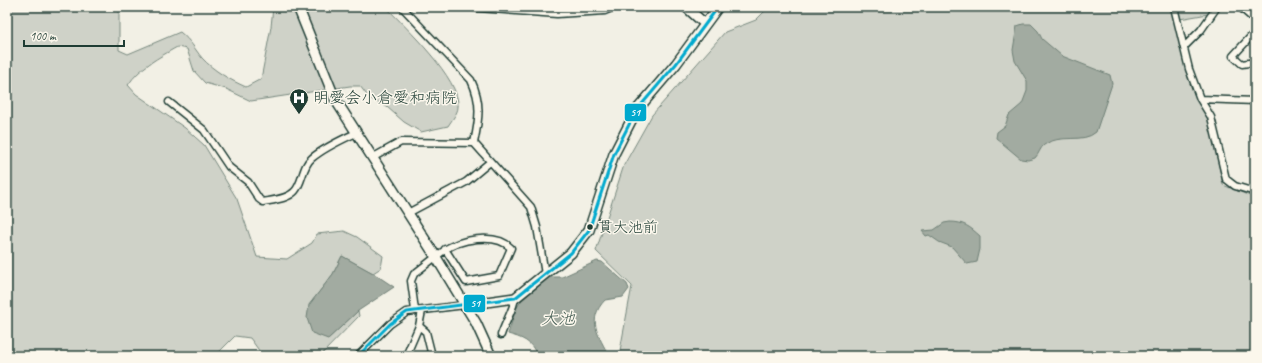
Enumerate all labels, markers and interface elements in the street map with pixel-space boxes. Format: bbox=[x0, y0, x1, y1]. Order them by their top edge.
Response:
scale bar bbox=[24, 22, 124, 48]
text: 100 m bbox=[30, 28, 57, 44]
hospital icon: 明愛会小倉愛和病院 bbox=[288, 87, 310, 115]
place label: 明愛会小倉愛和病院 bbox=[313, 88, 457, 108]
line badge: 51 bbox=[624, 103, 647, 122]
text: 51 bbox=[630, 105, 641, 119]
place label: 貫大池前 bbox=[598, 218, 658, 237]
marker: 貫大池前 bbox=[585, 222, 595, 232]
line badge: 51 bbox=[463, 294, 486, 313]
text: 51 bbox=[470, 296, 481, 310]
water label: 大池 bbox=[541, 308, 576, 329]

